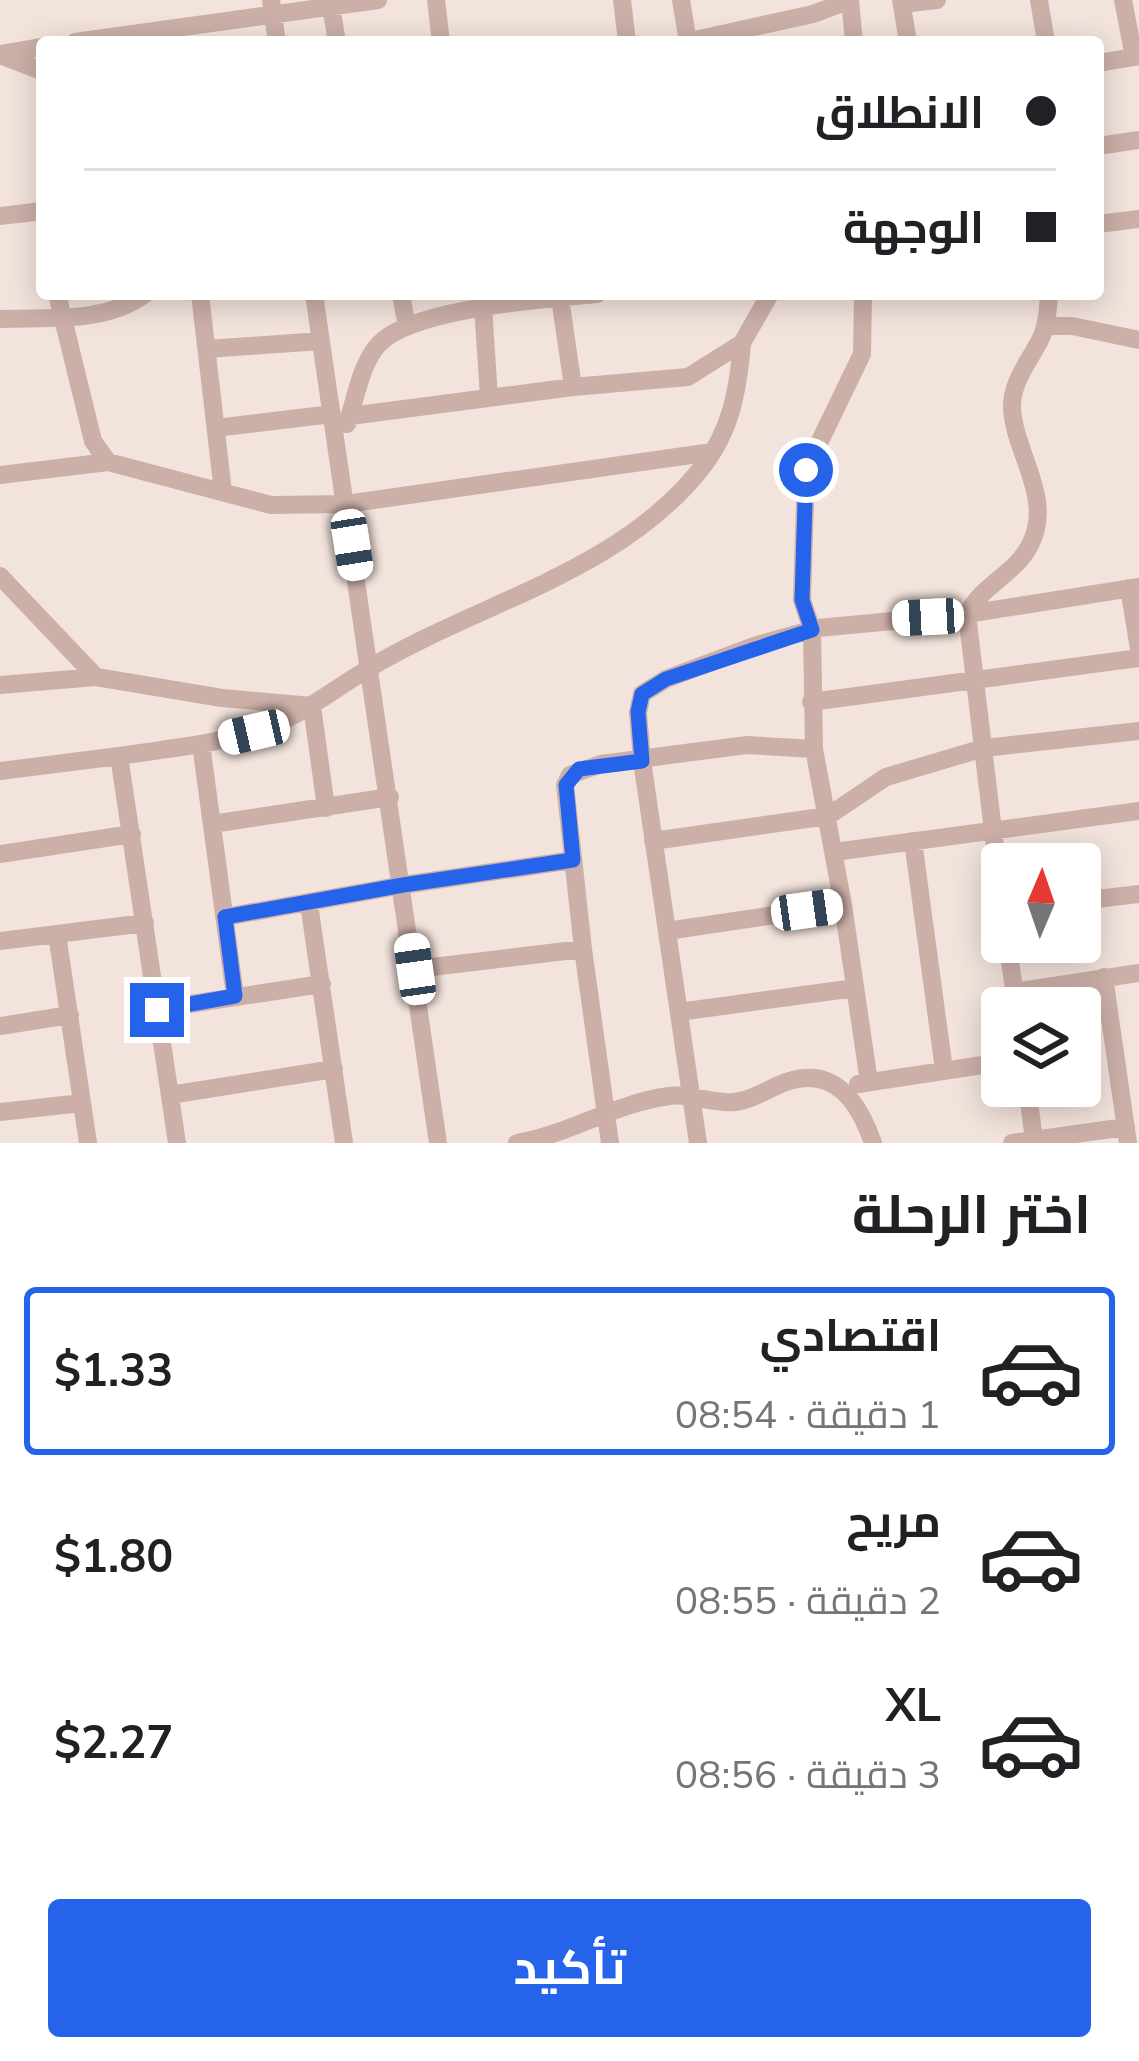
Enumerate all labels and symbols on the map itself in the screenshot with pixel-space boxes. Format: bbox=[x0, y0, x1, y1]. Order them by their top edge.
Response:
route start bbox=[779, 443, 833, 497]
car bbox=[329, 507, 375, 583]
car bbox=[891, 597, 965, 637]
car bbox=[215, 706, 293, 758]
north arrow bbox=[981, 843, 1101, 963]
car bbox=[769, 887, 845, 933]
car bbox=[392, 931, 438, 1007]
route end bbox=[130, 983, 184, 1037]

